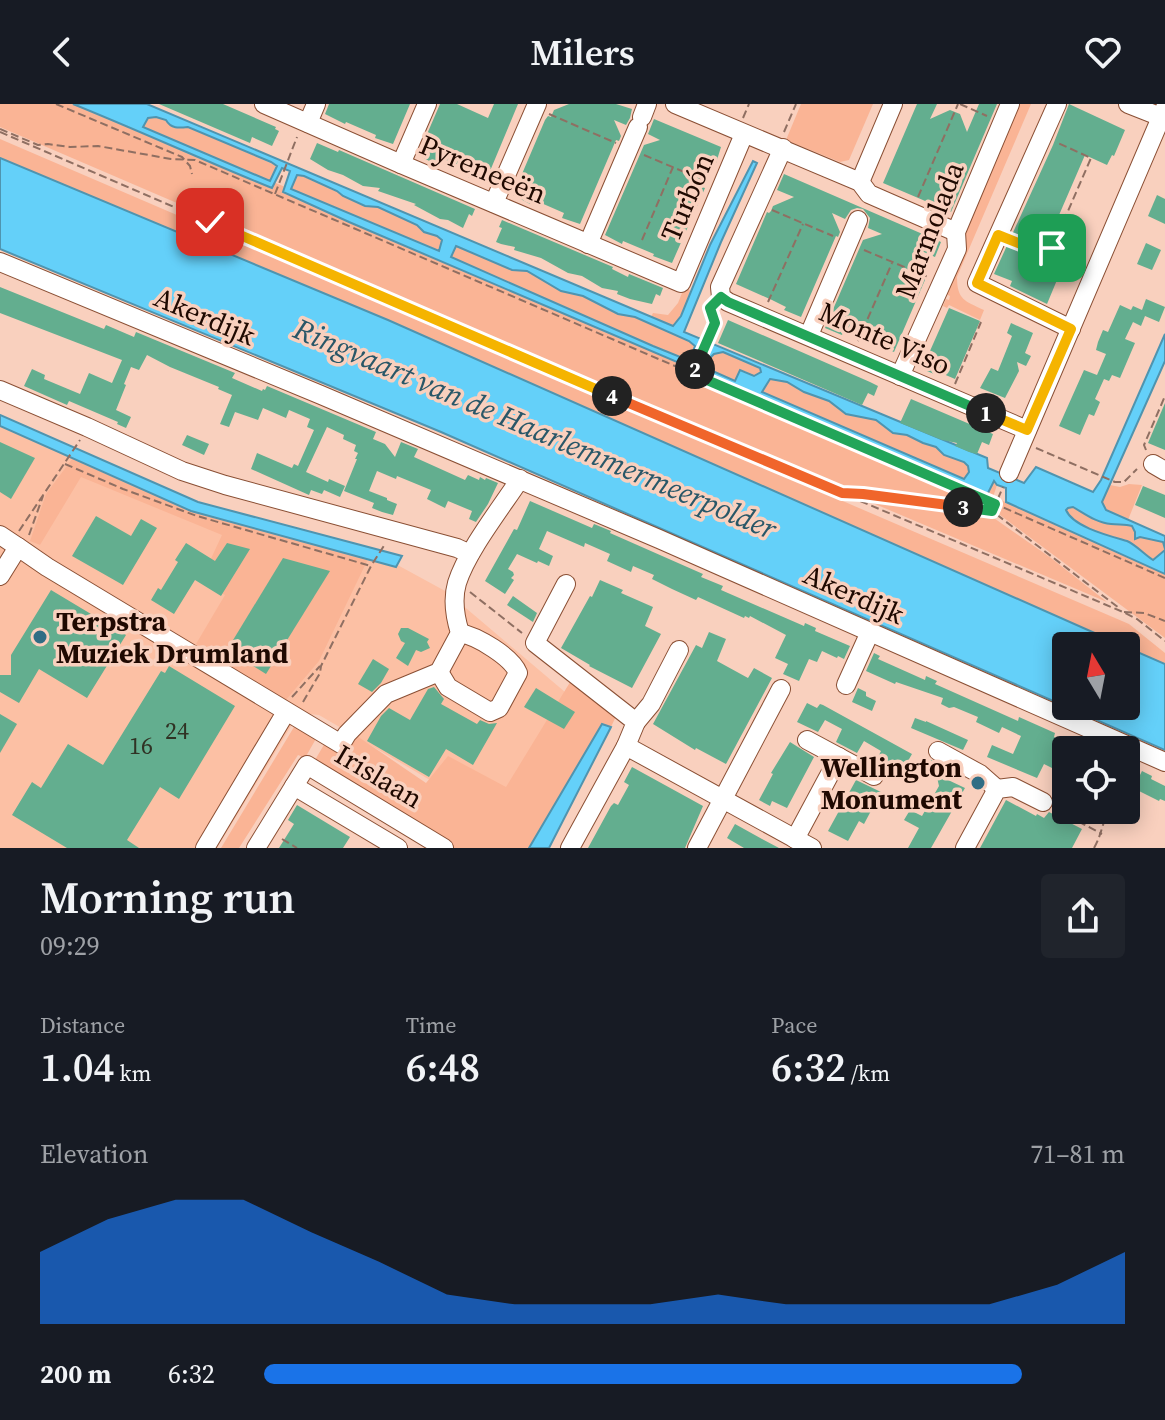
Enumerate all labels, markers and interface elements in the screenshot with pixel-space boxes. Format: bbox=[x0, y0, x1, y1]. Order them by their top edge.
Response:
text: Milers bbox=[530, 28, 635, 77]
icon: back bbox=[40, 30, 84, 74]
icon: heart bbox=[1081, 30, 1125, 74]
street label: Pyreneeën bbox=[414, 125, 552, 213]
street label: Turbón bbox=[651, 147, 723, 247]
street label: Marmolada bbox=[886, 156, 973, 304]
pin bbox=[176, 188, 244, 256]
icon: check bbox=[188, 200, 232, 244]
pin bbox=[1018, 214, 1086, 282]
icon: arrive bbox=[1030, 226, 1074, 270]
street label: Akerdijk bbox=[149, 278, 262, 355]
street label: Monte Viso bbox=[813, 292, 957, 384]
water label: Ringvaart van de Haarlemmermeerpolder bbox=[287, 308, 784, 550]
pin: 2 bbox=[675, 349, 715, 389]
text: 2 bbox=[689, 354, 701, 384]
pin: 4 bbox=[592, 376, 632, 416]
text: 4 bbox=[606, 381, 618, 411]
pin: 1 bbox=[966, 393, 1006, 433]
text: 1 bbox=[980, 398, 992, 428]
pin: 3 bbox=[943, 487, 983, 527]
text: 3 bbox=[957, 492, 969, 522]
street label: Akerdijk bbox=[798, 555, 911, 633]
place label: Terpstra Muziek Drumland bbox=[56, 602, 289, 672]
marker: Terpstra Muziek Drumland bbox=[31, 628, 49, 646]
north arrow bbox=[1052, 632, 1140, 720]
map controls bbox=[1052, 632, 1140, 824]
house number: 24 bbox=[165, 714, 189, 747]
house number: 16 bbox=[129, 729, 153, 762]
street label: Irislaan bbox=[328, 735, 430, 817]
button: locate bbox=[1052, 736, 1140, 824]
place label: Wellington Monument bbox=[820, 748, 963, 818]
marker: Wellington Monument bbox=[969, 774, 987, 792]
text: Morning run bbox=[40, 867, 296, 928]
button: share bbox=[1041, 874, 1125, 958]
text: 09:29 bbox=[40, 928, 100, 964]
text: Distance bbox=[40, 1010, 125, 1040]
text: Time bbox=[406, 1010, 457, 1040]
text: Pace bbox=[771, 1010, 817, 1040]
text: 1.04 bbox=[40, 1040, 114, 1094]
text: 6:48 bbox=[406, 1040, 480, 1094]
text: 6:32 bbox=[771, 1040, 846, 1094]
text: km bbox=[114, 1058, 151, 1088]
text: /km bbox=[846, 1058, 890, 1088]
text: Elevation bbox=[40, 1136, 149, 1172]
text: 71–81 m bbox=[1030, 1136, 1125, 1172]
text: 200 m bbox=[40, 1356, 111, 1392]
text: 6:32 bbox=[168, 1356, 215, 1392]

